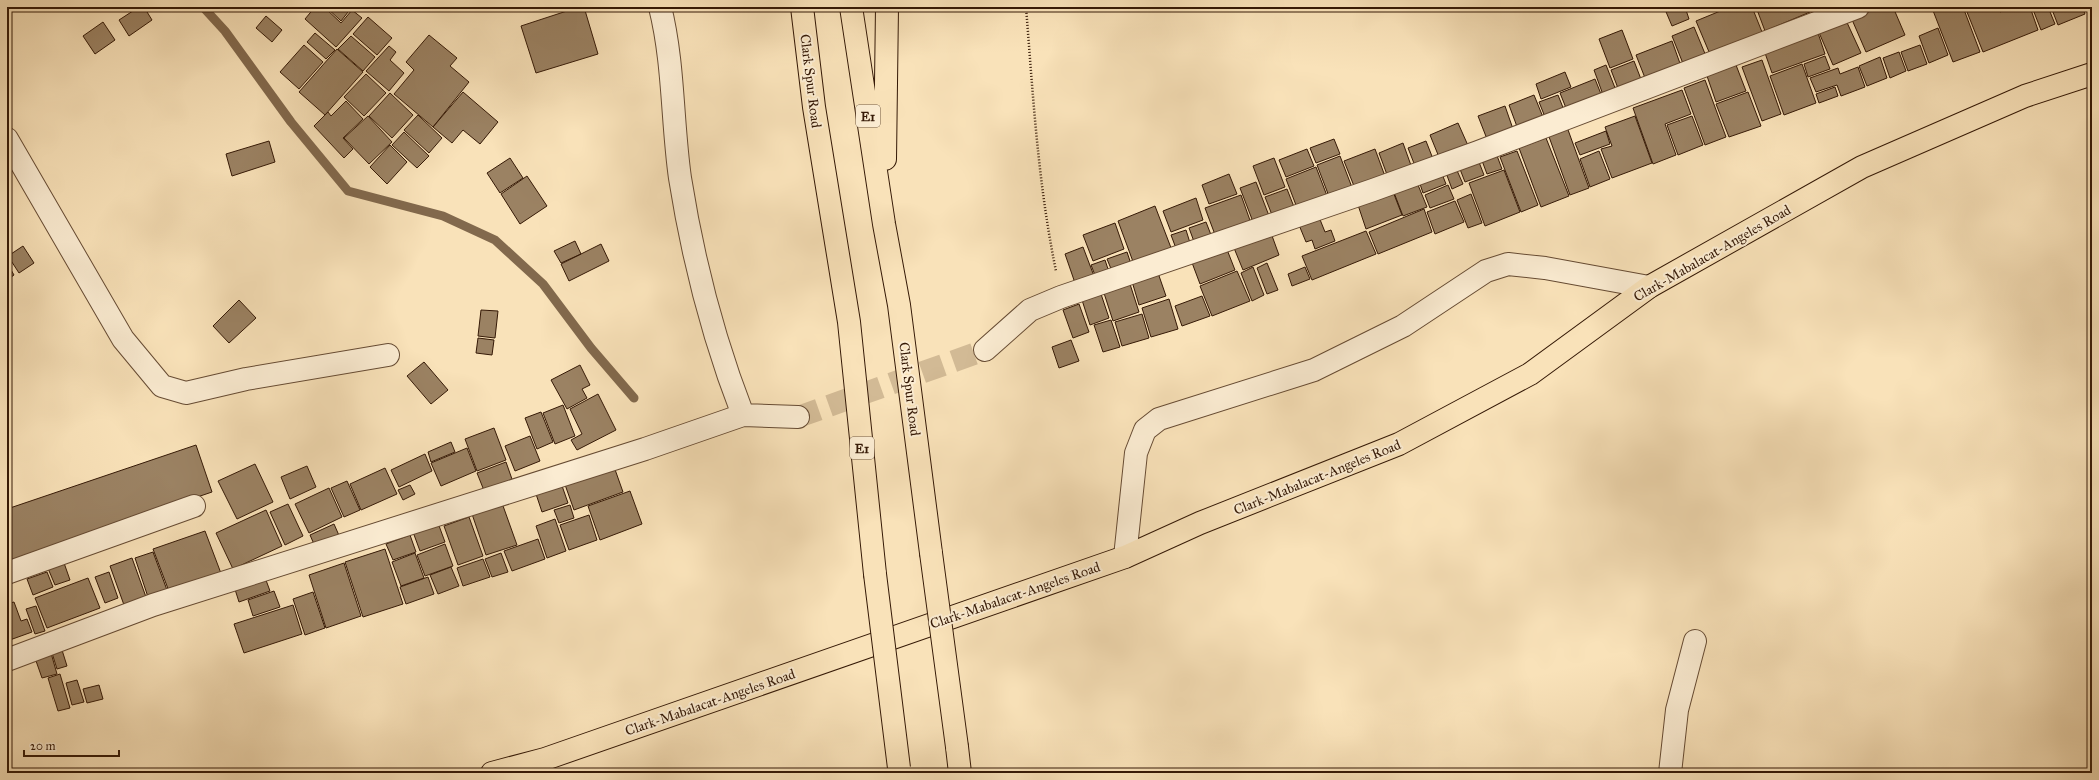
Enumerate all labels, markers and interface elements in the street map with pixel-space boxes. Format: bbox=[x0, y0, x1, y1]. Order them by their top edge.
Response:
street label: Clark Spur Road bbox=[796, 33, 825, 129]
road number: E1 bbox=[856, 105, 880, 127]
street label: Clark-Mabalacat-Angeles Road bbox=[1631, 201, 1794, 305]
street label: Clark Spur Road bbox=[895, 341, 924, 437]
street label: Clark-Mabalacat-Angeles Road bbox=[1231, 436, 1403, 519]
road number: E1 bbox=[850, 437, 874, 459]
street label: Clark-Mabalacat-Angeles Road bbox=[928, 558, 1102, 633]
street label: Clark-Mabalacat-Angeles Road bbox=[623, 665, 797, 740]
scale bar bbox=[24, 732, 119, 758]
text: 20 m bbox=[30, 739, 56, 753]

